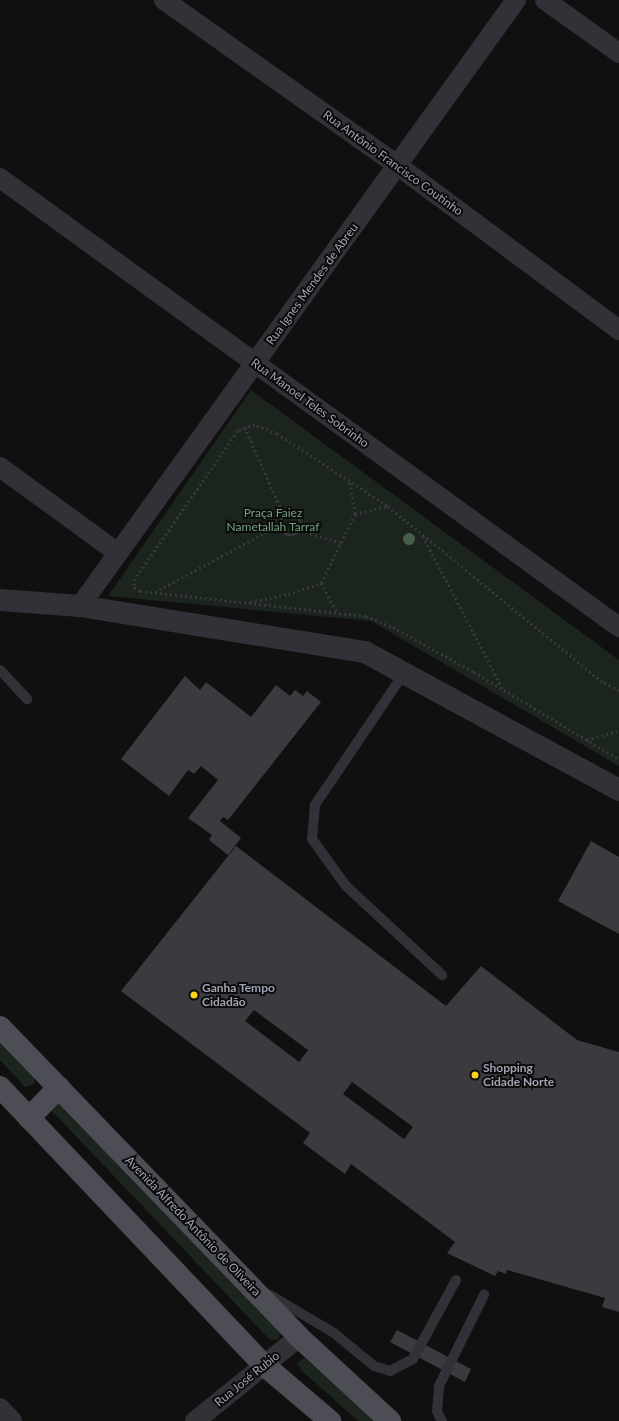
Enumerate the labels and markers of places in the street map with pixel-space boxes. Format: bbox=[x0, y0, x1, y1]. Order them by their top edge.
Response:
place label: Ganha Tempo Cidadão bbox=[202, 981, 275, 1009]
marker: Ganha Tempo Cidadão bbox=[189, 990, 199, 1000]
place label: Shopping Cidade Norte bbox=[483, 1061, 554, 1089]
marker: Shopping Cidade Norte bbox=[470, 1070, 480, 1080]

